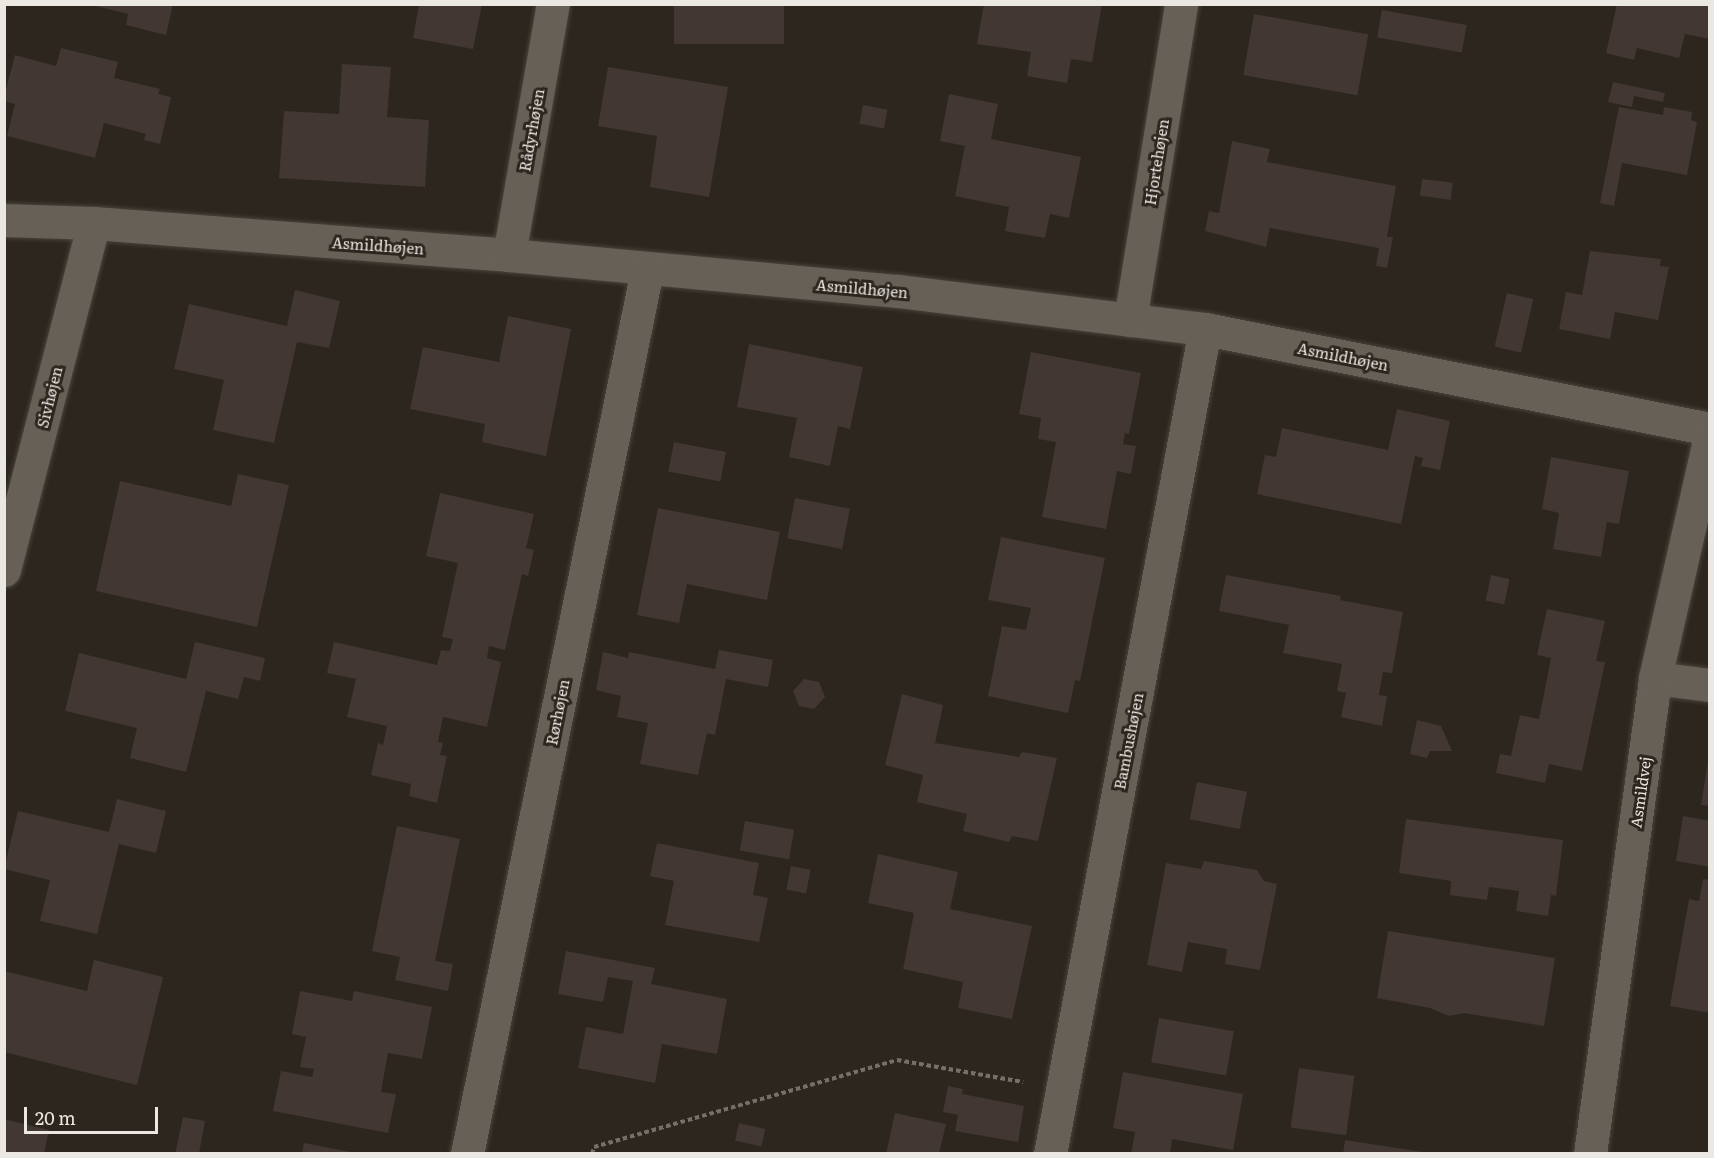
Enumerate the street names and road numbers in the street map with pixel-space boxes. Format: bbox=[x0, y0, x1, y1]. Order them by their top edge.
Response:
street label: Rådyrhøjen bbox=[515, 87, 547, 173]
street label: Hjortehøjen bbox=[1140, 118, 1172, 206]
street label: Asmildhøjen bbox=[331, 233, 425, 257]
street label: Asmildhøjen bbox=[815, 275, 909, 301]
street label: Asmildhøjen bbox=[1296, 338, 1390, 374]
street label: Sivhøjen bbox=[33, 364, 65, 430]
street label: Rørhøjen bbox=[542, 678, 572, 746]
street label: Bambushøjen bbox=[1110, 691, 1146, 791]
street label: Asmildvej bbox=[1626, 755, 1654, 829]

